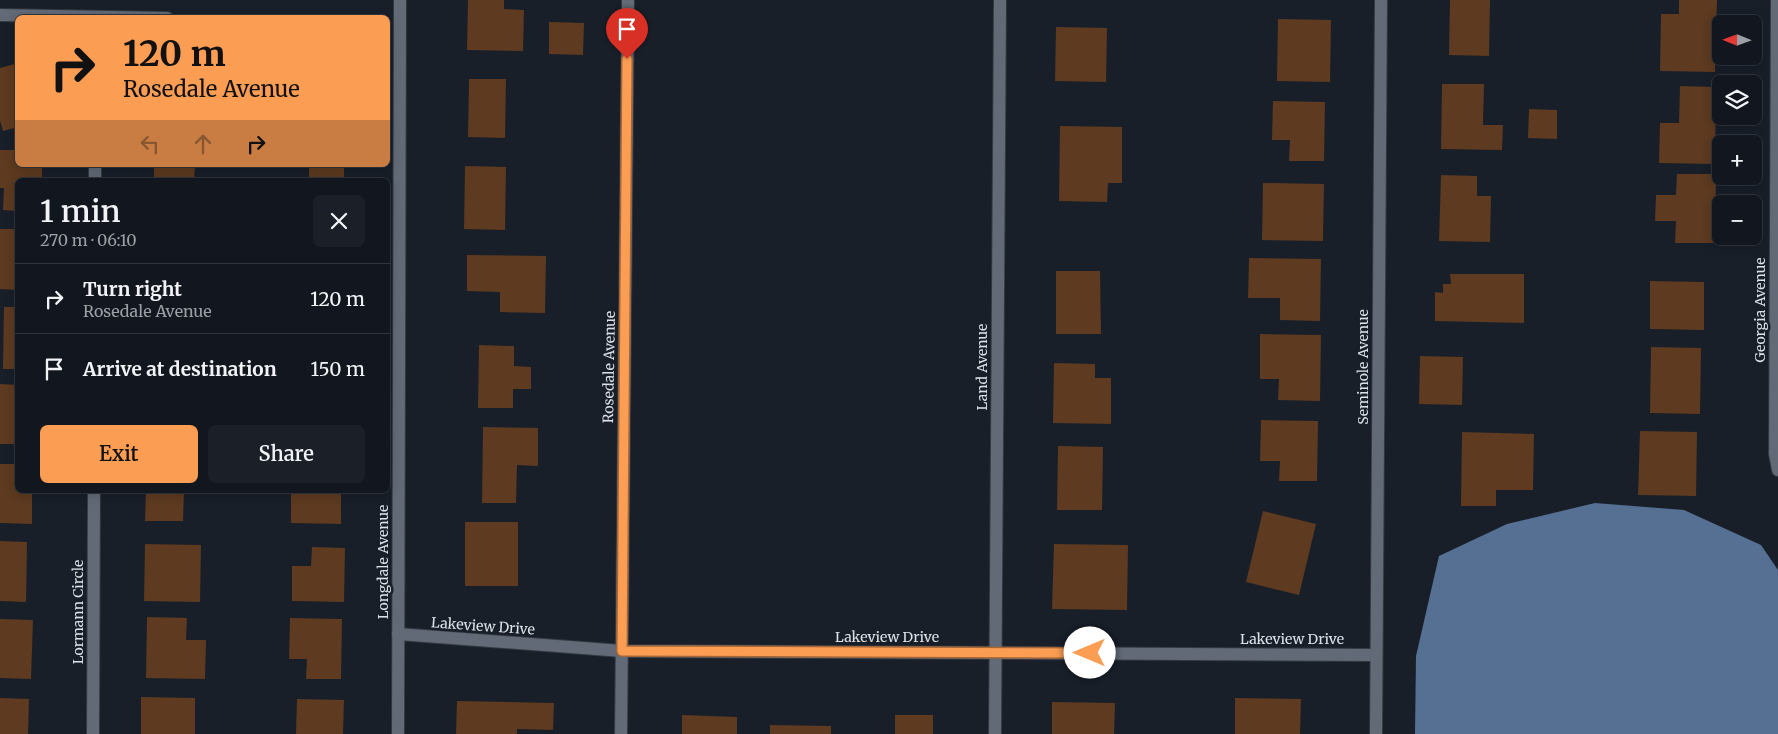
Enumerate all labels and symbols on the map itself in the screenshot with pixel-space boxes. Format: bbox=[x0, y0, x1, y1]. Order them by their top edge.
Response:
pin bbox=[606, 8, 648, 59]
north arrow bbox=[1712, 15, 1762, 65]
street label: Georgia Avenue bbox=[1751, 257, 1769, 363]
street label: Seminole Avenue bbox=[1354, 309, 1372, 425]
street label: Rosedale Avenue bbox=[599, 311, 619, 423]
street label: Land Avenue bbox=[973, 324, 991, 410]
street label: Longdale Avenue bbox=[374, 505, 392, 619]
street label: Lormann Circle bbox=[69, 560, 87, 664]
street label: Lakeview Drive bbox=[431, 613, 535, 639]
position arrow bbox=[1063, 626, 1115, 678]
street label: Lakeview Drive bbox=[835, 628, 939, 646]
street label: Lakeview Drive bbox=[1240, 630, 1344, 648]

